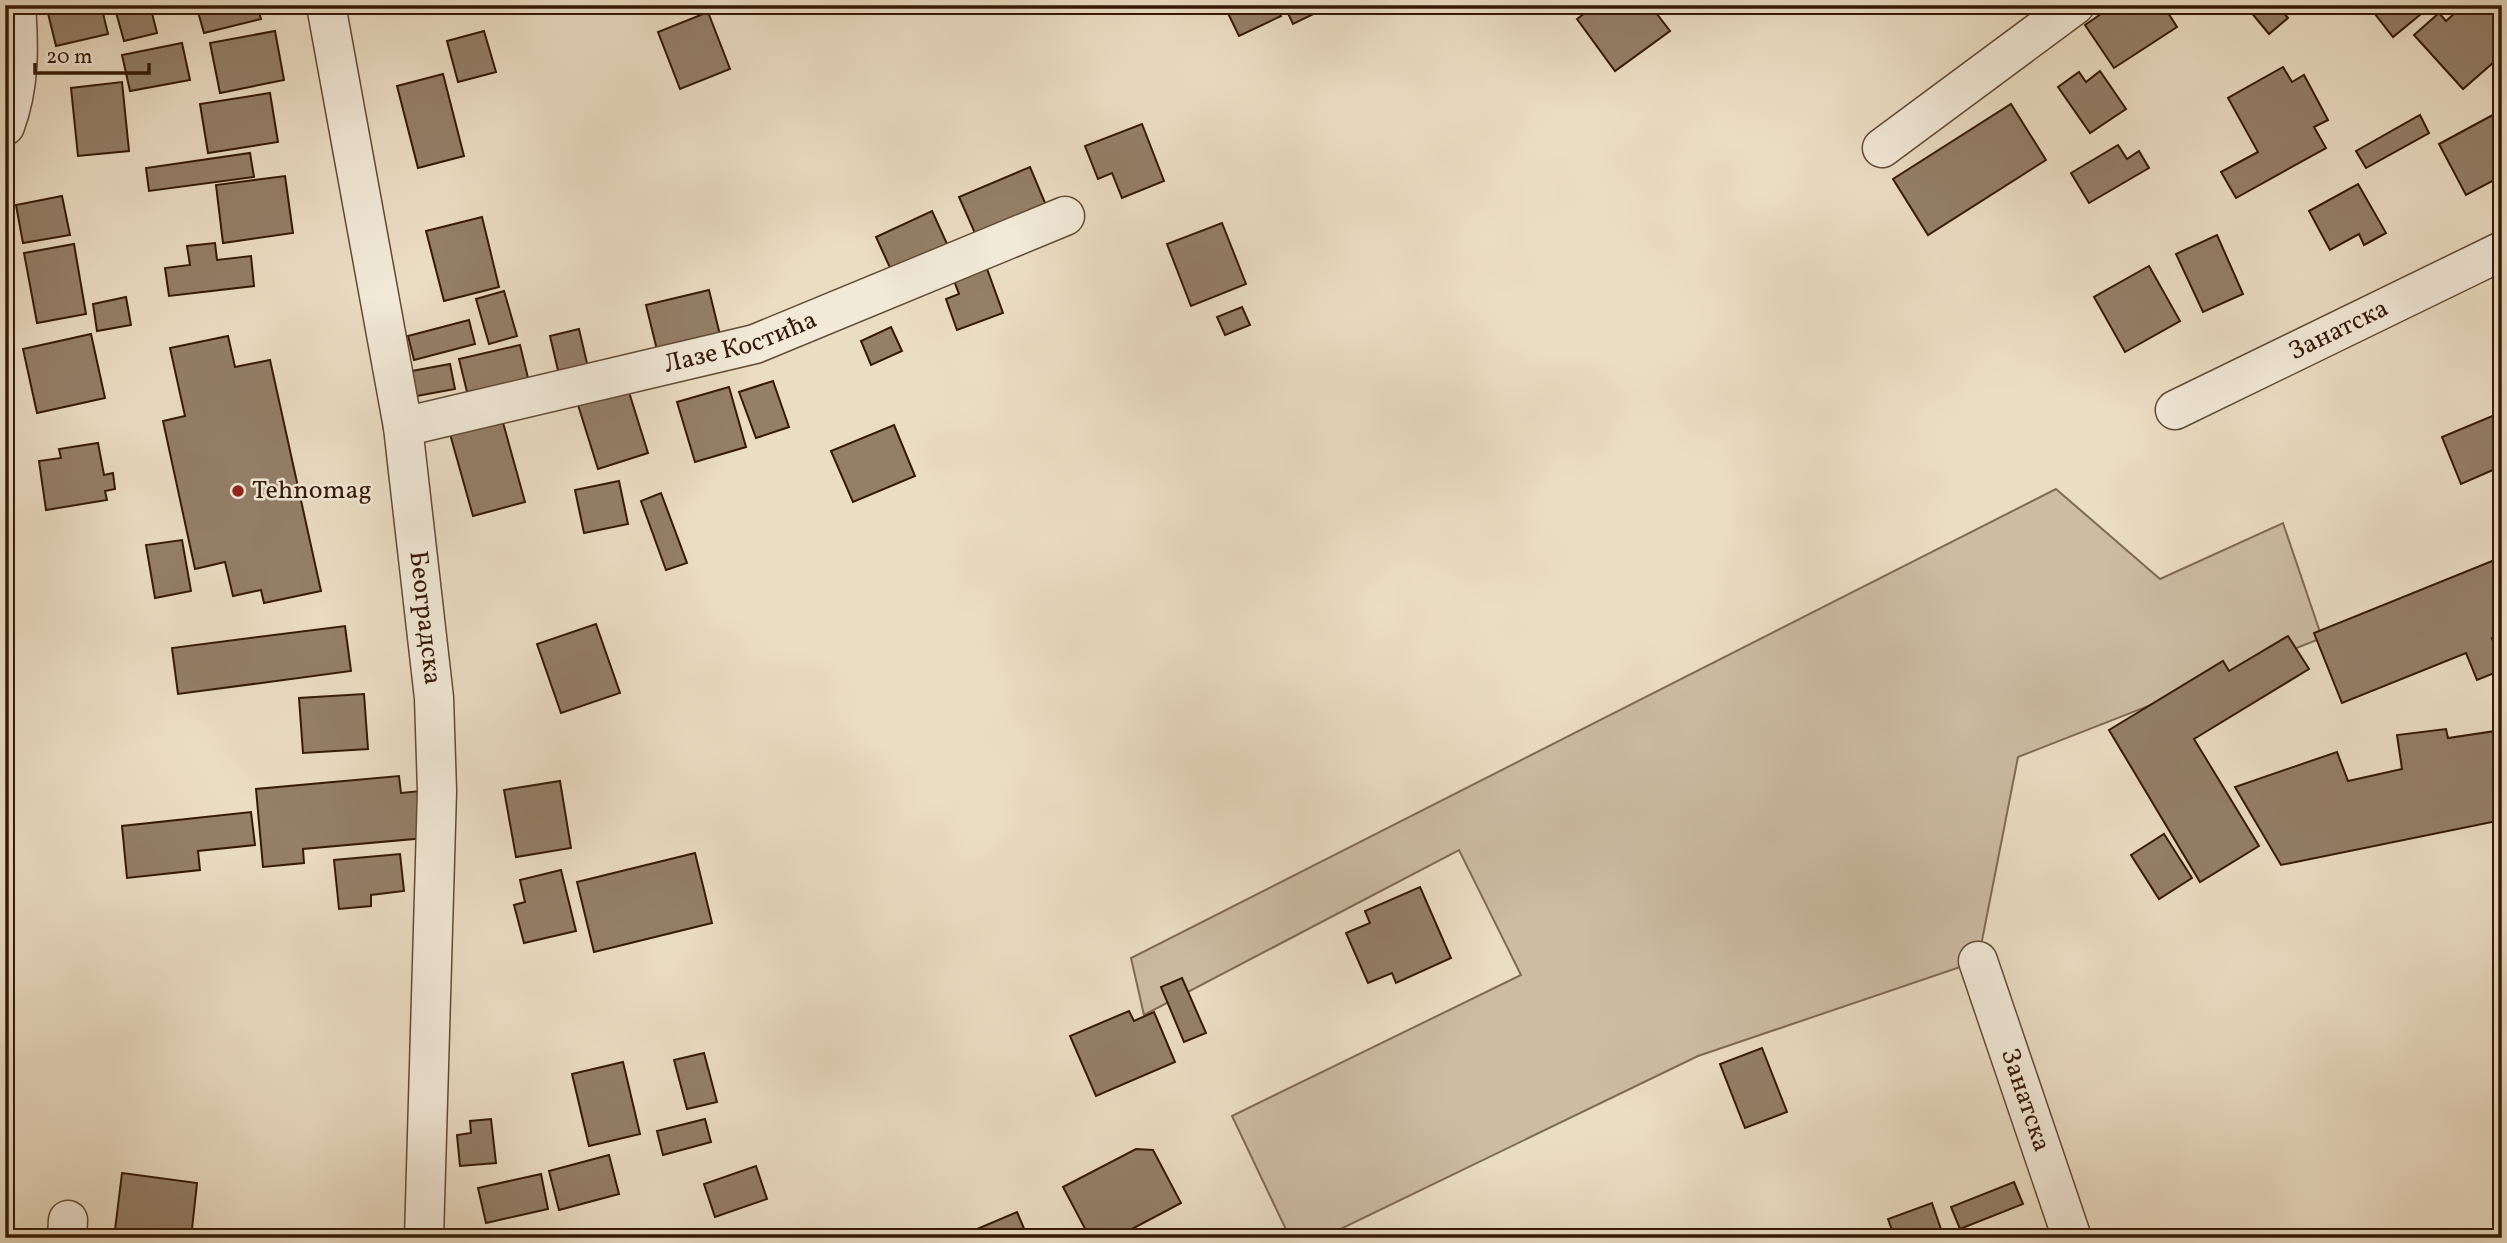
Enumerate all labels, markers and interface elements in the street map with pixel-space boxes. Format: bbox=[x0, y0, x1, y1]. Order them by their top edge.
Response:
scale bar bbox=[35, 32, 149, 76]
text: 20 m bbox=[46, 43, 92, 72]
street label: Занатска bbox=[2283, 291, 2395, 370]
street label: Лазе Костића bbox=[660, 302, 823, 383]
place label: Tehnomag bbox=[252, 473, 372, 509]
marker: Tehnomag bbox=[230, 483, 246, 499]
street label: Београдска bbox=[399, 549, 450, 687]
street label: Занатска bbox=[1991, 1044, 2059, 1157]

